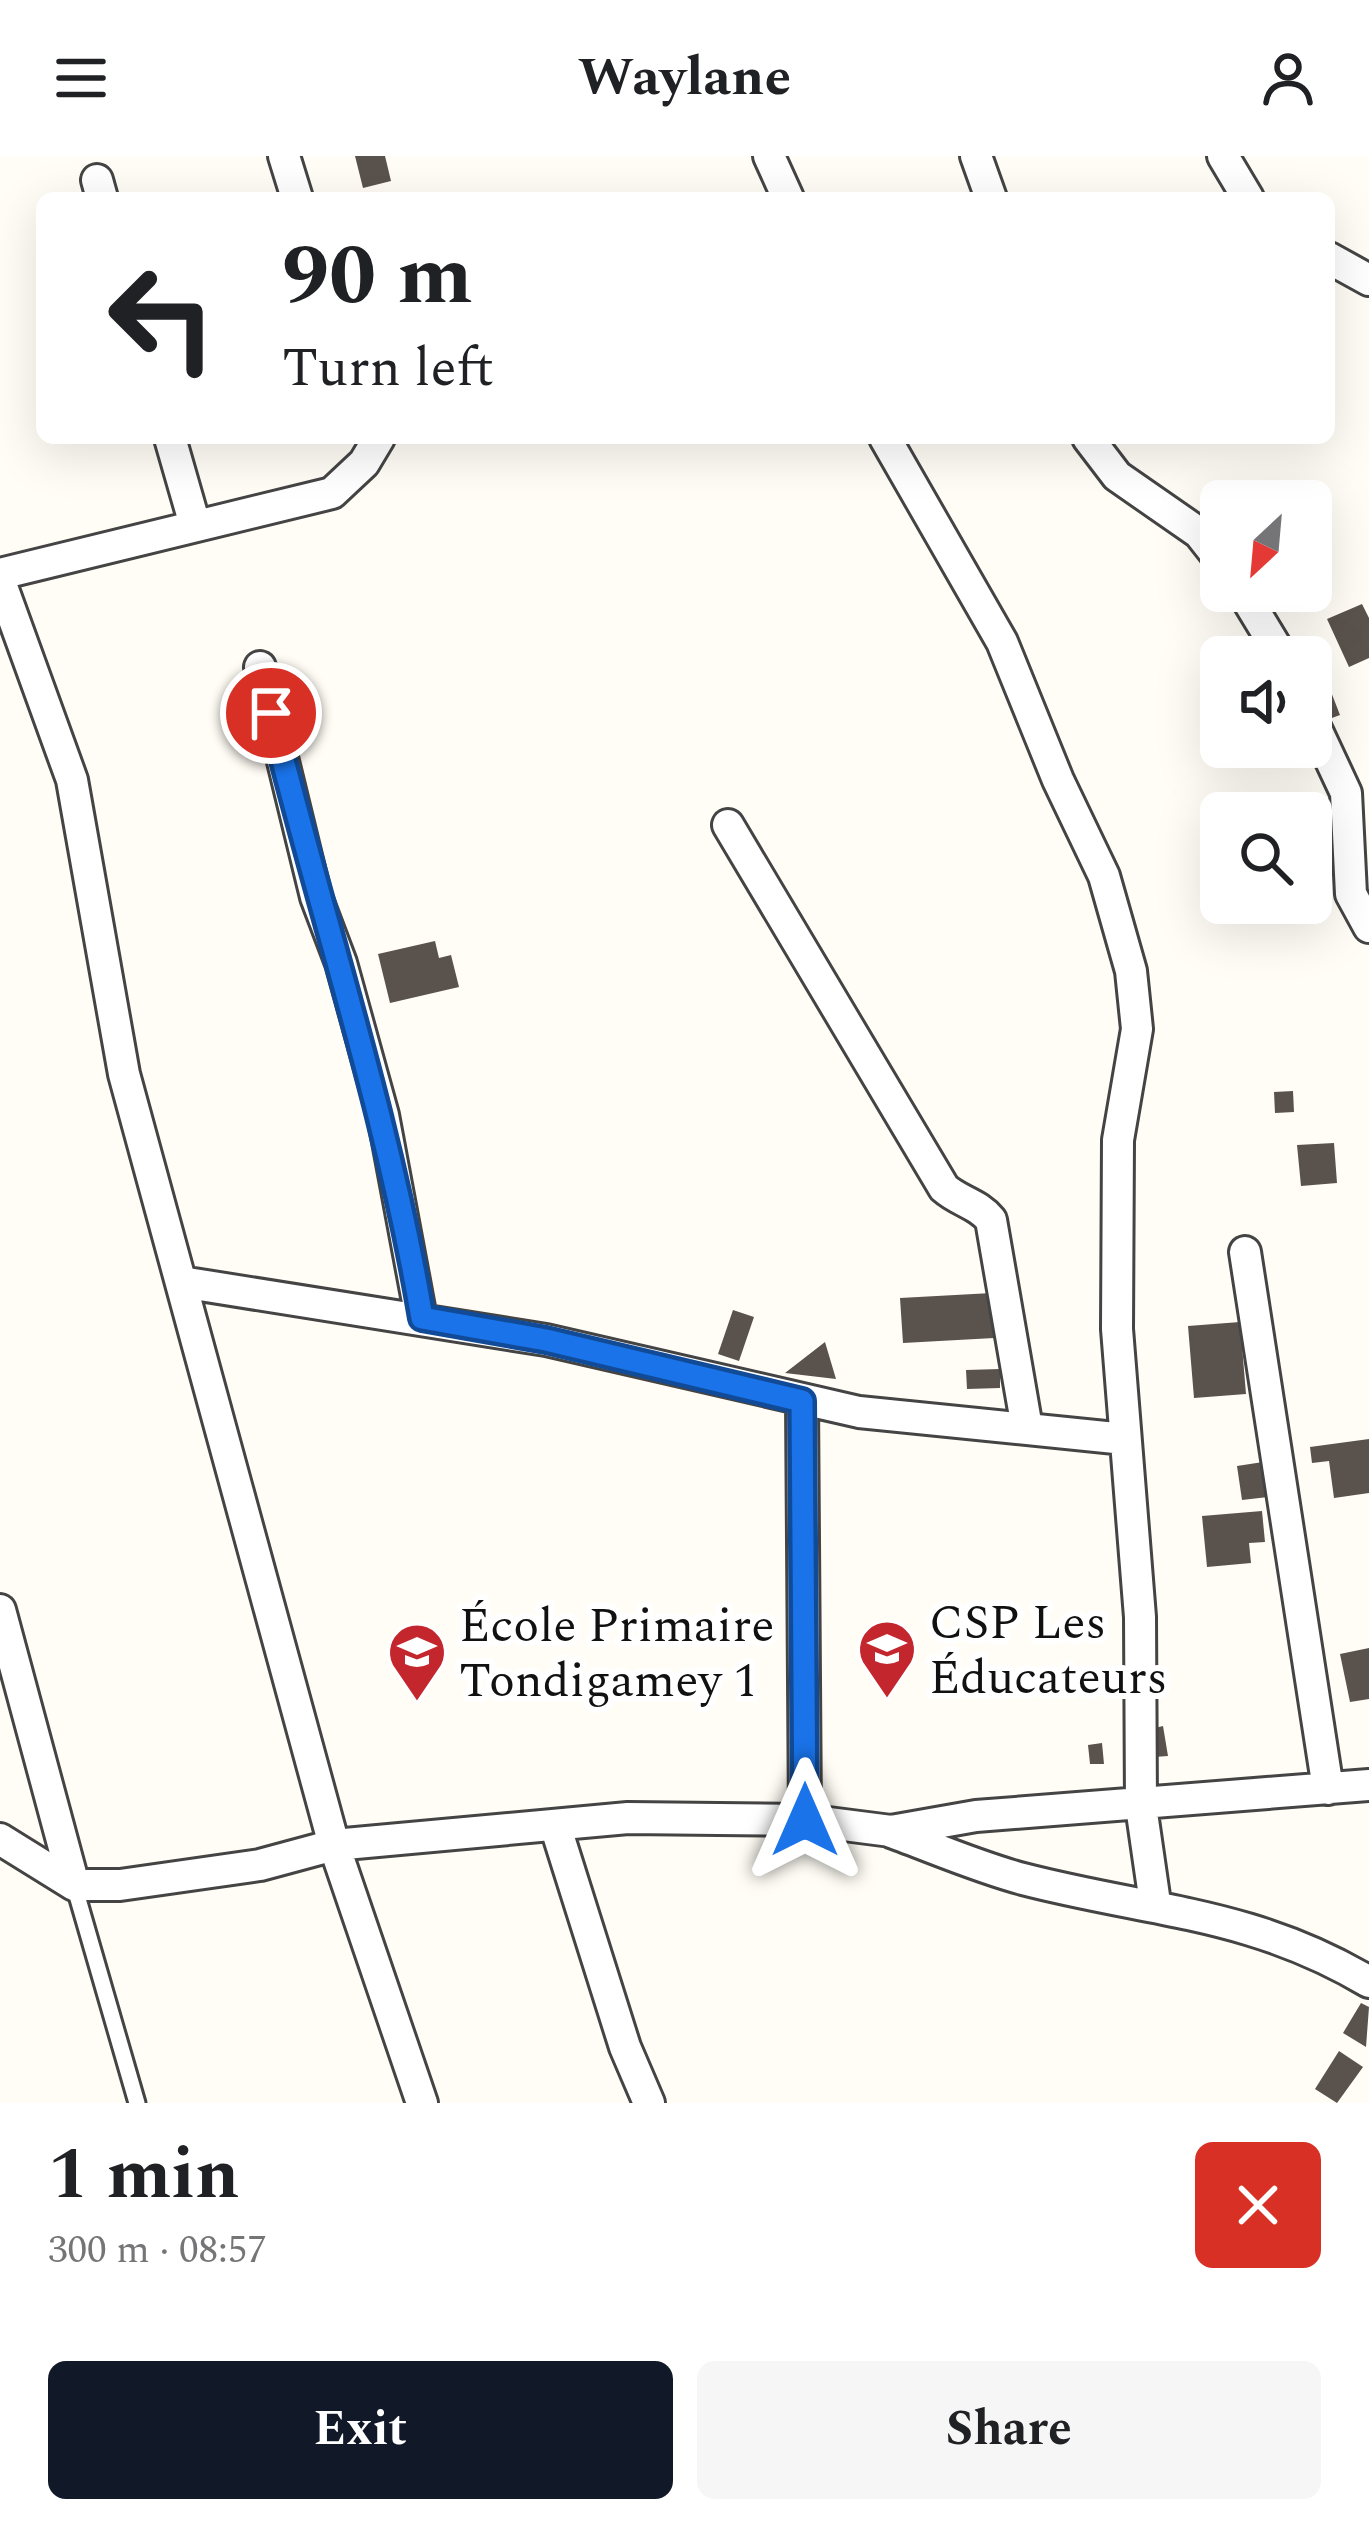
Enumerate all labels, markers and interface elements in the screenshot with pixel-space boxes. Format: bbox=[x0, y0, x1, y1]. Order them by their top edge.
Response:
text: Waylane bbox=[578, 37, 791, 119]
icon: menu bbox=[48, 45, 114, 111]
icon: person bbox=[1255, 45, 1321, 111]
text: 90 m bbox=[282, 213, 473, 341]
icon: left bbox=[84, 240, 240, 396]
text: Turn left bbox=[282, 328, 494, 410]
north arrow bbox=[1200, 480, 1332, 612]
map controls bbox=[1200, 480, 1332, 924]
button: sound bbox=[1200, 636, 1332, 768]
pin bbox=[220, 662, 322, 764]
icon: arrive bbox=[238, 680, 304, 746]
button: search bbox=[1200, 792, 1332, 924]
place label: CSP Les Éducateurs bbox=[929, 1587, 1167, 1715]
place label: École Primaire Tondigamey 1 bbox=[459, 1590, 775, 1718]
school or university icon: CSP Les Éducateurs bbox=[856, 1618, 918, 1700]
school or university icon: École Primaire Tondigamey 1 bbox=[386, 1621, 448, 1703]
position arrow bbox=[742, 1757, 868, 1883]
text: 1 min bbox=[48, 2121, 240, 2230]
button: close bbox=[1195, 2142, 1321, 2268]
text: 300 m · 08:57 bbox=[48, 2221, 267, 2280]
button: Exit bbox=[48, 2361, 673, 2499]
button: Share bbox=[697, 2361, 1321, 2499]

